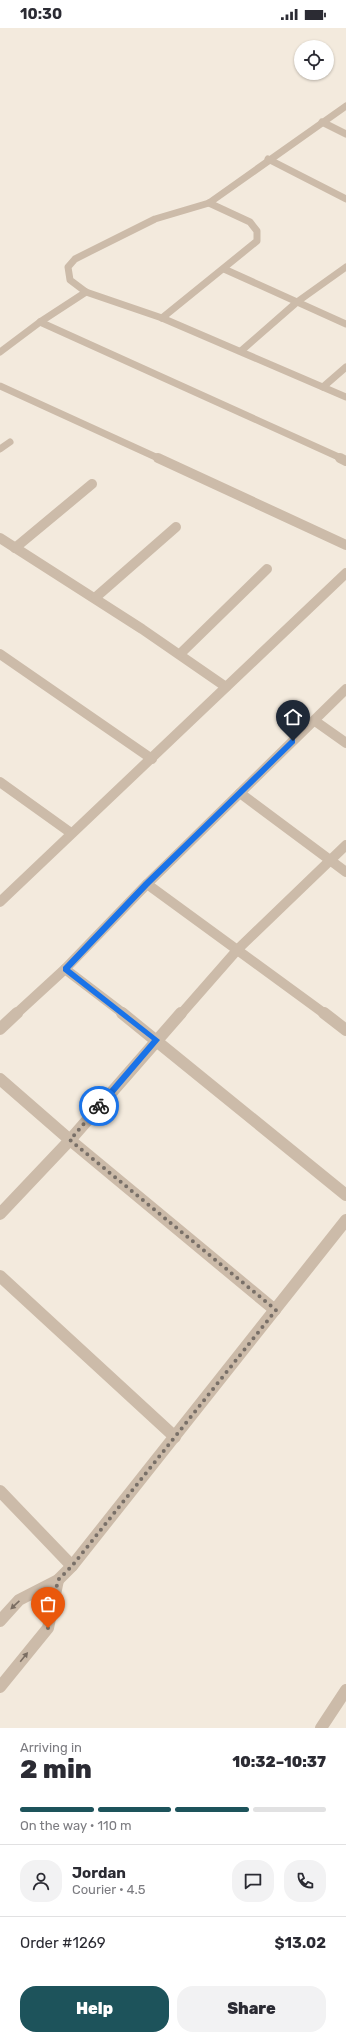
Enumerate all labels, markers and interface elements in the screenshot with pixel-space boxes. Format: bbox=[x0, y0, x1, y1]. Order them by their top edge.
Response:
text: 10:30 bbox=[20, 5, 62, 23]
map controls bbox=[294, 40, 334, 80]
button: locate bbox=[294, 40, 334, 80]
pin bbox=[276, 700, 310, 741]
icon: home bbox=[282, 706, 304, 728]
courier bbox=[79, 1086, 119, 1126]
icon: bike bbox=[88, 1095, 110, 1117]
pin bbox=[31, 1587, 65, 1628]
icon: bag bbox=[37, 1593, 59, 1615]
one-way arrow bbox=[10, 1600, 20, 1610]
one-way arrow bbox=[20, 1651, 29, 1662]
text: Arriving in bbox=[20, 1740, 82, 1755]
text: 10:32–10:37 bbox=[232, 1753, 326, 1771]
text: 2 min bbox=[20, 1754, 92, 1785]
text: On the way · 110 m bbox=[20, 1818, 132, 1833]
button: person bbox=[20, 1860, 62, 1902]
button: chat bbox=[232, 1860, 274, 1902]
button: phone bbox=[284, 1860, 326, 1902]
text: Jordan bbox=[72, 1864, 126, 1882]
text: Courier · 4.5 bbox=[72, 1882, 146, 1897]
text: Order #1269 bbox=[20, 1934, 106, 1952]
text: $13.02 bbox=[275, 1934, 326, 1952]
button: Help bbox=[20, 1986, 169, 2032]
button: Share bbox=[177, 1986, 326, 2032]

